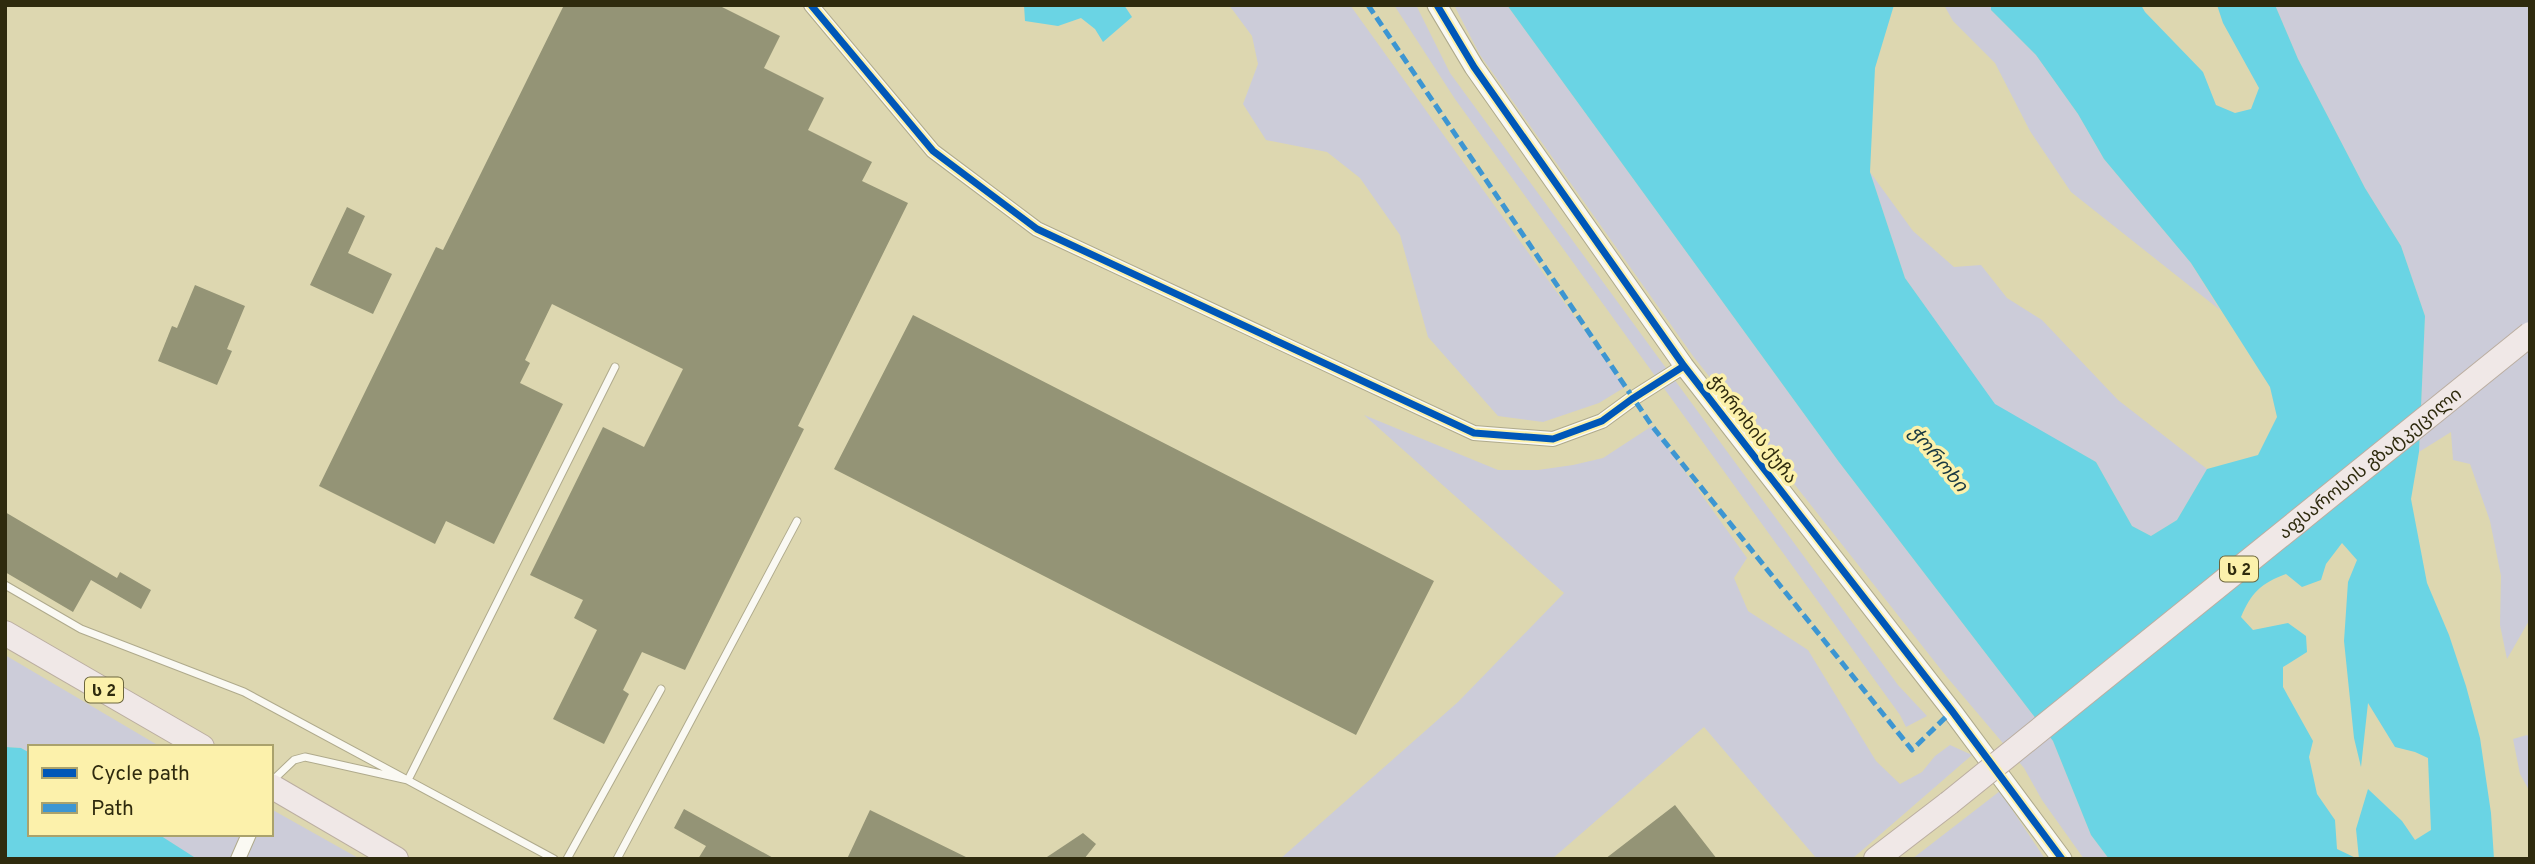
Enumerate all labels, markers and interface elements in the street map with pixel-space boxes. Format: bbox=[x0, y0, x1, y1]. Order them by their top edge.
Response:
street label: ჭოროხის ქუჩა bbox=[1702, 371, 1802, 489]
street label: აფსაროსის გზატკეცილი bbox=[2275, 383, 2467, 545]
water label: ჭოროხი bbox=[1903, 421, 1973, 498]
road number: ს 2 bbox=[2220, 556, 2258, 582]
road number: ს 2 bbox=[85, 678, 123, 702]
legend bbox=[28, 745, 273, 836]
text: Cycle path bbox=[91, 761, 190, 788]
text: Path bbox=[91, 796, 134, 823]

